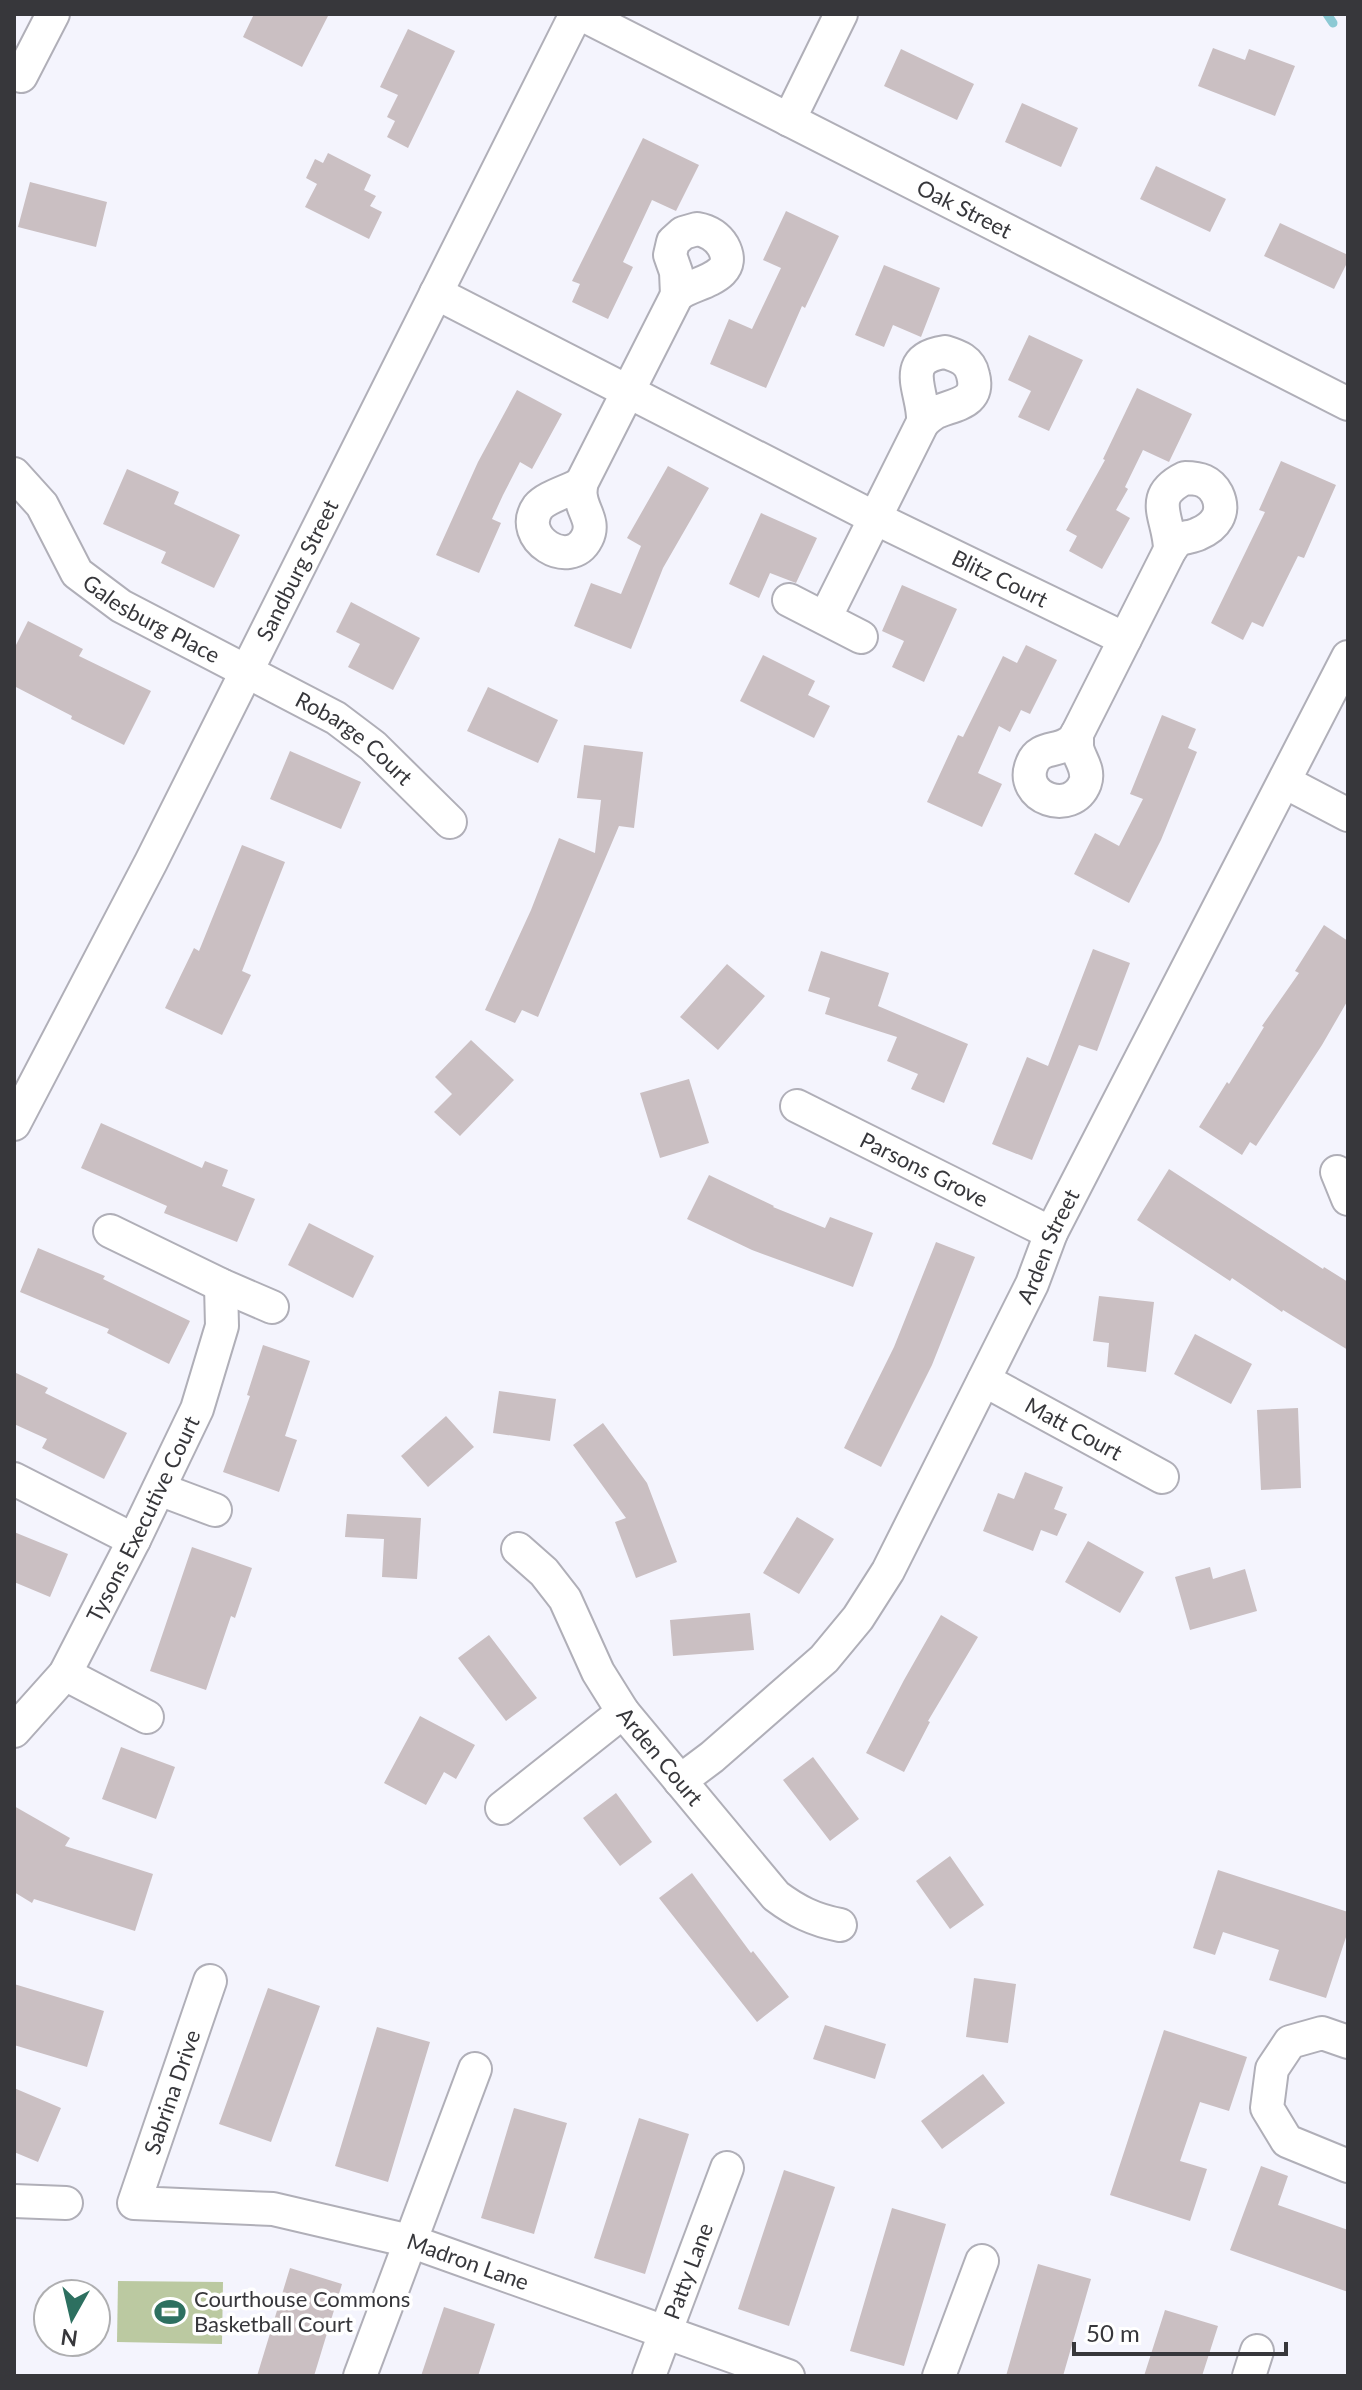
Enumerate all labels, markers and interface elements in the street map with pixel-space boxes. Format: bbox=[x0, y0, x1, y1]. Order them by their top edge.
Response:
street label: Oak Street bbox=[912, 173, 1017, 244]
street label: Sandburg Street bbox=[250, 495, 344, 645]
street label: Blitz Court bbox=[948, 543, 1052, 613]
street label: Galesburg Place bbox=[78, 568, 225, 668]
street label: Robarge Court bbox=[291, 685, 419, 790]
street label: Parsons Grove bbox=[856, 1126, 993, 1212]
street label: Arden Street bbox=[1010, 1184, 1085, 1308]
street label: Matt Court bbox=[1020, 1391, 1127, 1466]
street label: Tysons Executive Court bbox=[80, 1411, 205, 1626]
street label: Arden Court bbox=[612, 1702, 709, 1811]
street label: Sabrina Drive bbox=[138, 2026, 205, 2158]
street label: Patty Lane bbox=[657, 2219, 718, 2323]
street label: Madron Lane bbox=[404, 2227, 533, 2295]
north arrow bbox=[32, 2278, 112, 2358]
place label: Courthouse Commons Basketball Court bbox=[194, 2285, 410, 2337]
sports icon: Courthouse Commons Basketball Court bbox=[153, 2295, 187, 2329]
scale bar bbox=[1074, 2306, 1286, 2356]
text: 50 m bbox=[1086, 2318, 1140, 2347]
text: N bbox=[59, 2324, 79, 2353]

